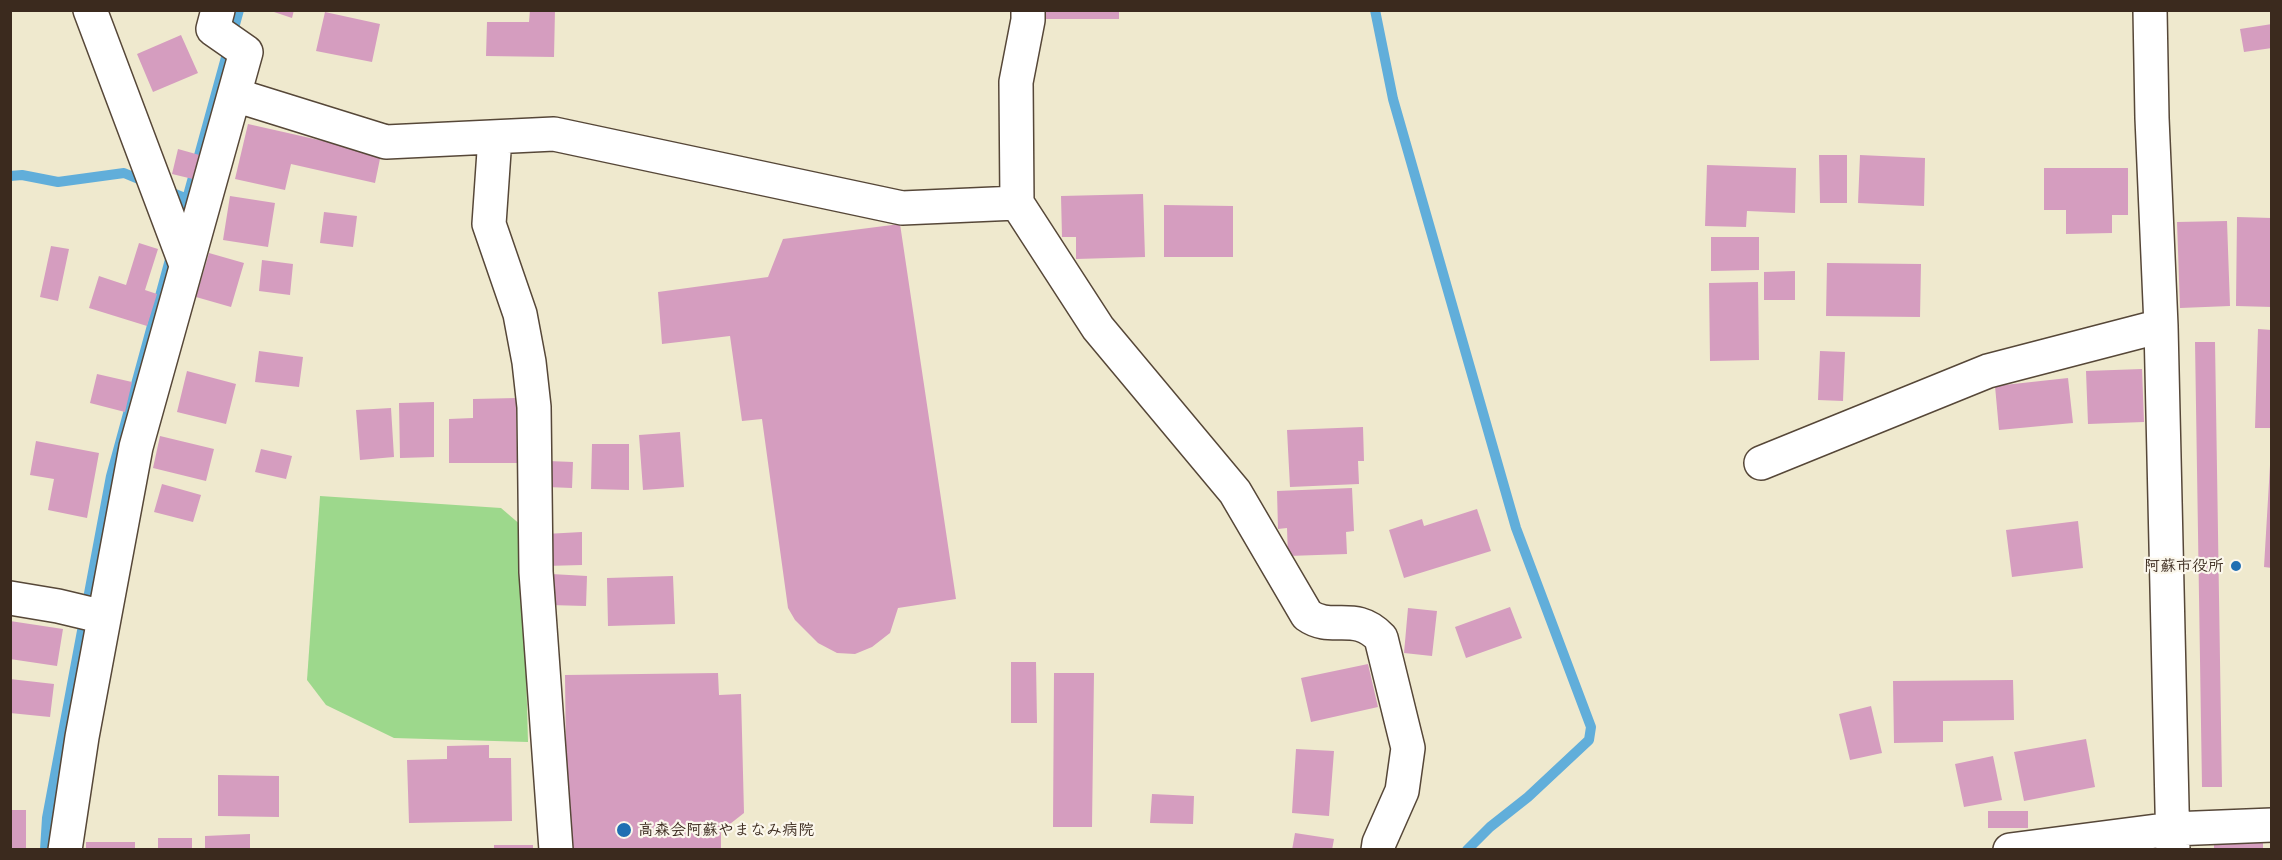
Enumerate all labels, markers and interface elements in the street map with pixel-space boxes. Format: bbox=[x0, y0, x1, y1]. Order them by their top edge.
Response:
place label: 阿蘇市役所 bbox=[2144, 556, 2224, 576]
marker: 阿蘇市役所 bbox=[2229, 559, 2243, 573]
place label: 高森会阿蘇やまなみ病院 bbox=[638, 820, 814, 840]
marker: 高森会阿蘇やまなみ病院 bbox=[615, 821, 633, 839]

